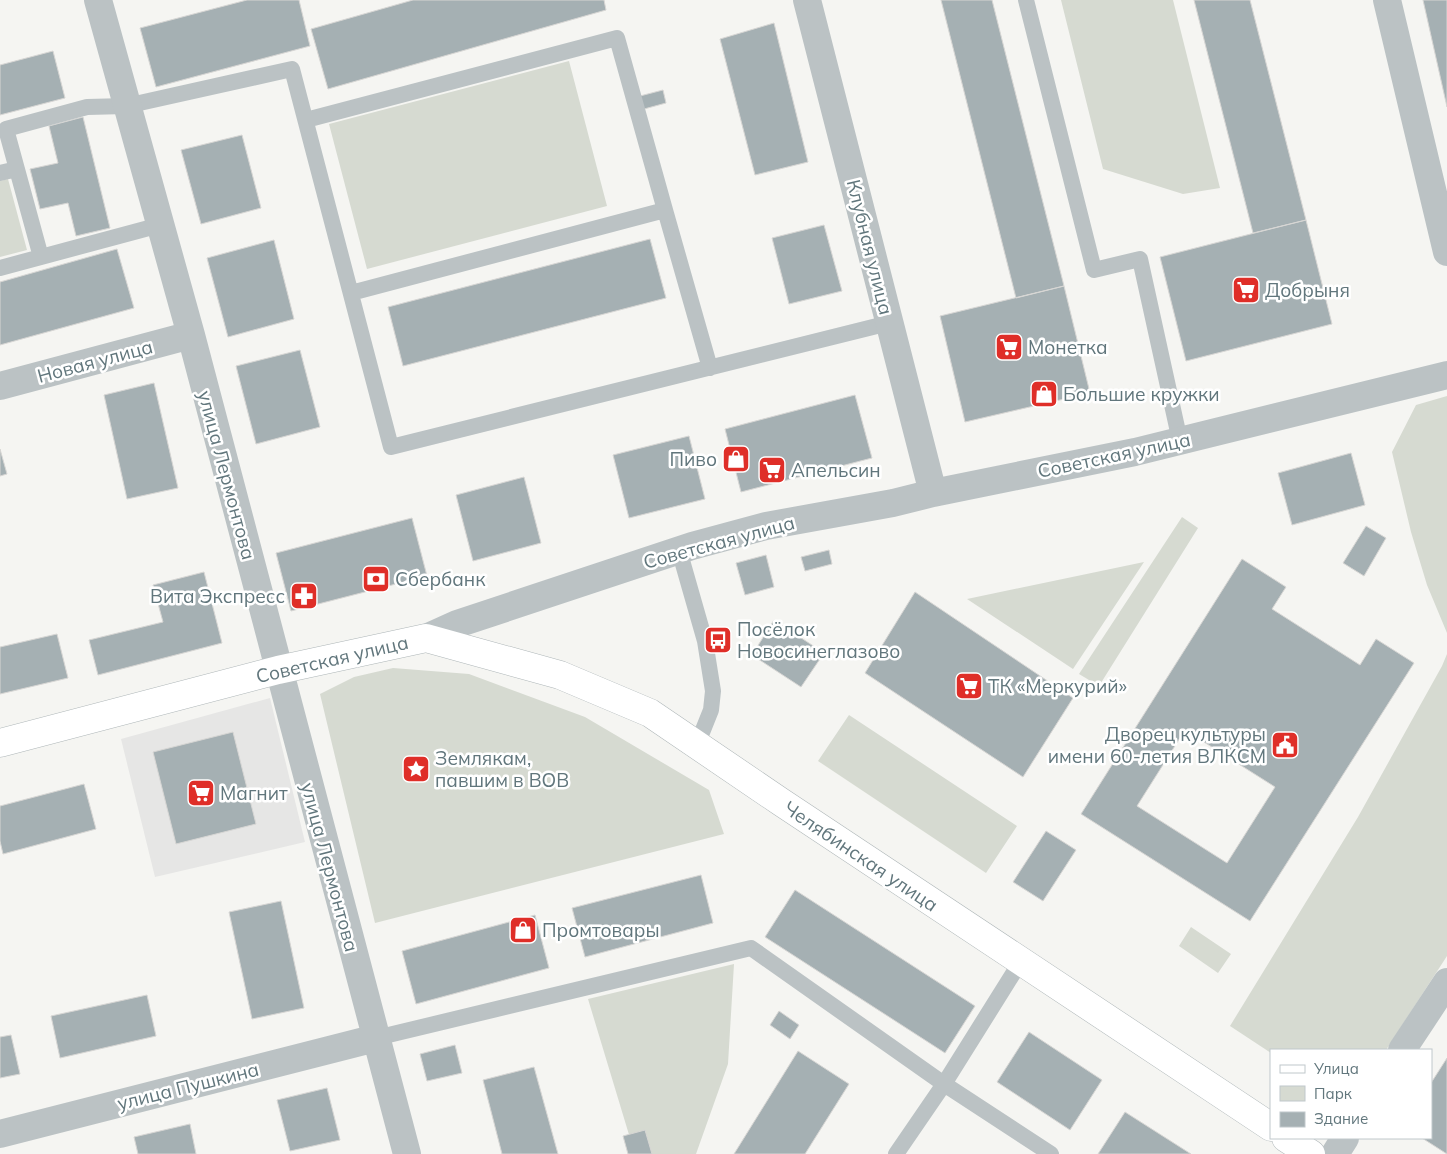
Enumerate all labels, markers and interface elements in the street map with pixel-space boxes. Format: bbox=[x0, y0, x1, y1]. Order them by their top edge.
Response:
street label: Клубная улица bbox=[842, 177, 898, 317]
supermarket icon: Добрыня bbox=[1231, 275, 1261, 305]
place label: Добрыня bbox=[1265, 278, 1350, 302]
supermarket icon: Монетка bbox=[994, 332, 1024, 362]
street label: Новая улица bbox=[35, 334, 155, 388]
place label: Монетка bbox=[1028, 335, 1108, 359]
shop icon: Большие кружки bbox=[1029, 379, 1059, 409]
place label: Большие кружки bbox=[1063, 382, 1219, 406]
street label: улица Лермонтова bbox=[193, 388, 261, 562]
street label: Советская улица bbox=[1035, 427, 1193, 483]
shop icon: Пиво bbox=[721, 444, 751, 474]
place label: Пиво bbox=[670, 447, 717, 471]
supermarket icon: Апельсин bbox=[757, 455, 787, 485]
place label: Апельсин bbox=[791, 458, 881, 482]
street label: Советская улица bbox=[641, 510, 797, 574]
bank icon: Сбербанк bbox=[361, 564, 391, 594]
place label: Сбербанк bbox=[395, 567, 486, 591]
pharmacy icon: Вита Экспресс bbox=[289, 581, 319, 611]
place label: Вита Экспресс bbox=[150, 584, 285, 608]
place label: Посёлок Новосинеглазово bbox=[737, 617, 900, 663]
bus stop icon: Посёлок Новосинеглазово bbox=[703, 625, 733, 655]
street label: Советская улица bbox=[253, 630, 411, 688]
supermarket icon: ТК «Меркурий» bbox=[954, 671, 984, 701]
place label: ТК «Меркурий» bbox=[988, 674, 1127, 698]
place label: Дворец культуры имени 60-летия ВЛКСМ bbox=[1048, 722, 1266, 768]
public building icon: Дворец культуры имени 60-летия ВЛКСМ bbox=[1270, 730, 1300, 760]
place label: Землякам, павшим в ВОВ bbox=[435, 746, 569, 792]
place icon: Землякам, павшим в ВОВ bbox=[401, 754, 431, 784]
supermarket icon: Магнит bbox=[186, 778, 216, 808]
street label: улица Лермонтова bbox=[296, 780, 364, 954]
place label: Магнит bbox=[220, 781, 288, 805]
street label: Челябинская улица bbox=[779, 795, 943, 917]
shop icon: Промтовары bbox=[508, 915, 538, 945]
place label: Промтовары bbox=[542, 918, 660, 942]
legend bbox=[1270, 1049, 1432, 1139]
street label: улица Пушкина bbox=[115, 1057, 261, 1115]
text: Улица bbox=[1313, 1059, 1359, 1078]
text: Парк bbox=[1314, 1084, 1353, 1103]
text: Здание bbox=[1314, 1109, 1368, 1128]

